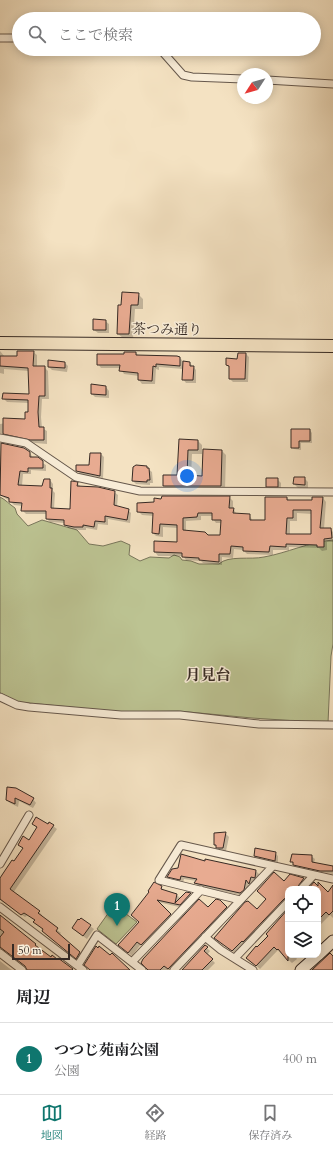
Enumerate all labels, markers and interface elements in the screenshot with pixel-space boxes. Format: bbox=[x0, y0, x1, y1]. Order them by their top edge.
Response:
search box bbox=[12, 12, 321, 56]
icon: search bbox=[26, 23, 48, 45]
text: ここで検索 bbox=[58, 25, 133, 45]
north arrow bbox=[237, 68, 273, 104]
street label: 茶つみ通り bbox=[132, 319, 202, 340]
your location bbox=[177, 466, 197, 486]
district label: 月見台 bbox=[185, 665, 231, 685]
map controls bbox=[285, 886, 321, 958]
button: locate bbox=[285, 886, 321, 922]
pin: 1 bbox=[104, 893, 130, 926]
button: layers bbox=[285, 922, 321, 958]
scale bar bbox=[12, 942, 70, 961]
text: 50 m bbox=[18, 943, 42, 958]
text: 周辺 bbox=[16, 986, 50, 1009]
text: つつじ苑南公園 bbox=[54, 1040, 159, 1060]
text: 1 bbox=[26, 1050, 32, 1068]
text: 400 m bbox=[283, 1050, 317, 1068]
text: 公園 bbox=[54, 1062, 80, 1080]
tab: 地図 bbox=[41, 1102, 63, 1143]
tab: 経路 bbox=[144, 1102, 166, 1143]
tab: 保存済み bbox=[248, 1102, 292, 1143]

